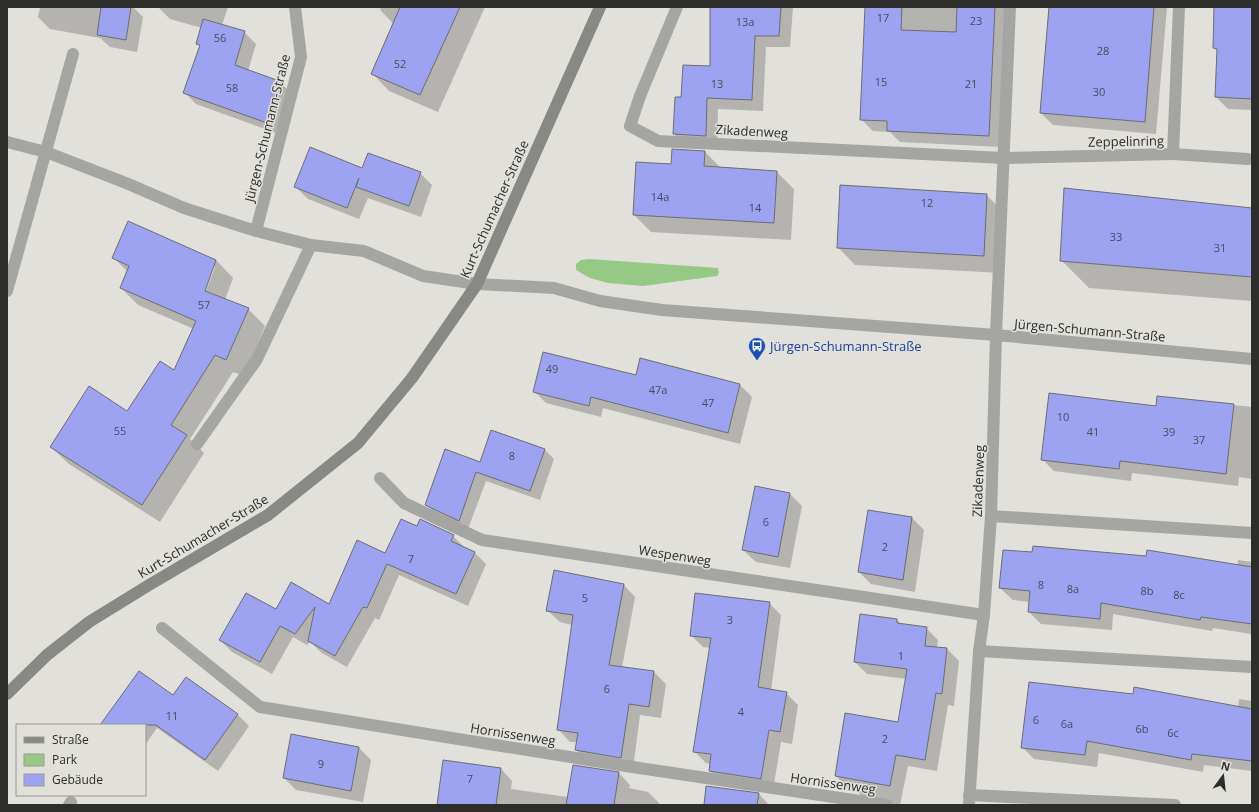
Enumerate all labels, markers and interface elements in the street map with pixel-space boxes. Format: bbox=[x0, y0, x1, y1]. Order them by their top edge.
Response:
house number: 17 bbox=[877, 10, 889, 25]
house number: 23 bbox=[970, 13, 982, 28]
house number: 13a bbox=[736, 14, 754, 29]
house number: 56 bbox=[214, 30, 226, 45]
house number: 28 bbox=[1097, 43, 1109, 58]
street label: Jürgen-Schumann-Straße bbox=[239, 52, 294, 206]
house number: 52 bbox=[394, 56, 406, 71]
house number: 15 bbox=[875, 74, 887, 89]
house number: 13 bbox=[711, 76, 723, 91]
house number: 21 bbox=[965, 76, 977, 91]
house number: 58 bbox=[226, 80, 238, 95]
house number: 30 bbox=[1093, 84, 1105, 99]
street label: Zikadenweg bbox=[715, 120, 789, 142]
street label: Zeppelinring bbox=[1088, 131, 1164, 151]
street label: Kurt-Schumacher-Straße bbox=[455, 137, 533, 281]
house number: 14a bbox=[651, 189, 669, 204]
house number: 12 bbox=[921, 195, 933, 210]
house number: 14 bbox=[749, 200, 762, 215]
house number: 33 bbox=[1110, 229, 1122, 244]
house number: 31 bbox=[1214, 240, 1226, 255]
house number: 57 bbox=[198, 297, 210, 312]
street label: Jürgen-Schumann-Straße bbox=[1012, 314, 1166, 346]
bus stop icon: Jürgen-Schumann-Straße bbox=[747, 336, 767, 361]
place label: Jürgen-Schumann-Straße bbox=[768, 337, 922, 355]
house number: 49 bbox=[546, 361, 558, 376]
house number: 47a bbox=[649, 382, 667, 397]
house number: 47 bbox=[702, 395, 714, 410]
house number: 10 bbox=[1057, 409, 1069, 424]
house number: 55 bbox=[114, 423, 126, 438]
house number: 41 bbox=[1087, 424, 1099, 439]
house number: 39 bbox=[1163, 424, 1175, 439]
house number: 37 bbox=[1193, 432, 1205, 447]
street label: Zikadenweg bbox=[968, 444, 988, 518]
house number: 8 bbox=[509, 448, 515, 463]
street label: Kurt-Schumacher-Straße bbox=[134, 490, 272, 582]
house number: 6 bbox=[763, 514, 769, 529]
house number: 2 bbox=[882, 539, 888, 554]
street label: Wespenweg bbox=[637, 540, 713, 570]
house number: 7 bbox=[408, 551, 414, 566]
house number: 8 bbox=[1038, 577, 1044, 592]
house number: 8a bbox=[1067, 581, 1079, 596]
house number: 8b bbox=[1140, 583, 1154, 598]
house number: 8c bbox=[1173, 587, 1185, 602]
house number: 5 bbox=[582, 590, 588, 605]
house number: 3 bbox=[727, 612, 733, 627]
house number: 1 bbox=[898, 648, 904, 663]
house number: 6 bbox=[604, 681, 610, 696]
house number: 4 bbox=[738, 704, 745, 719]
house number: 11 bbox=[166, 708, 178, 723]
house number: 6 bbox=[1033, 712, 1039, 727]
house number: 6a bbox=[1061, 716, 1073, 731]
street label: Hornissenweg bbox=[469, 718, 557, 750]
house number: 6b bbox=[1135, 721, 1149, 736]
legend bbox=[16, 724, 146, 796]
house number: 6c bbox=[1167, 725, 1179, 740]
text: Straße bbox=[52, 731, 89, 748]
house number: 2 bbox=[882, 731, 888, 746]
text: Park bbox=[52, 751, 78, 768]
house number: 9 bbox=[318, 756, 324, 771]
north arrow bbox=[1203, 756, 1243, 796]
text: N bbox=[1219, 757, 1232, 774]
street label: Hornissenweg bbox=[789, 768, 877, 798]
text: Gebäude bbox=[52, 771, 103, 788]
house number: 7 bbox=[467, 771, 473, 786]

